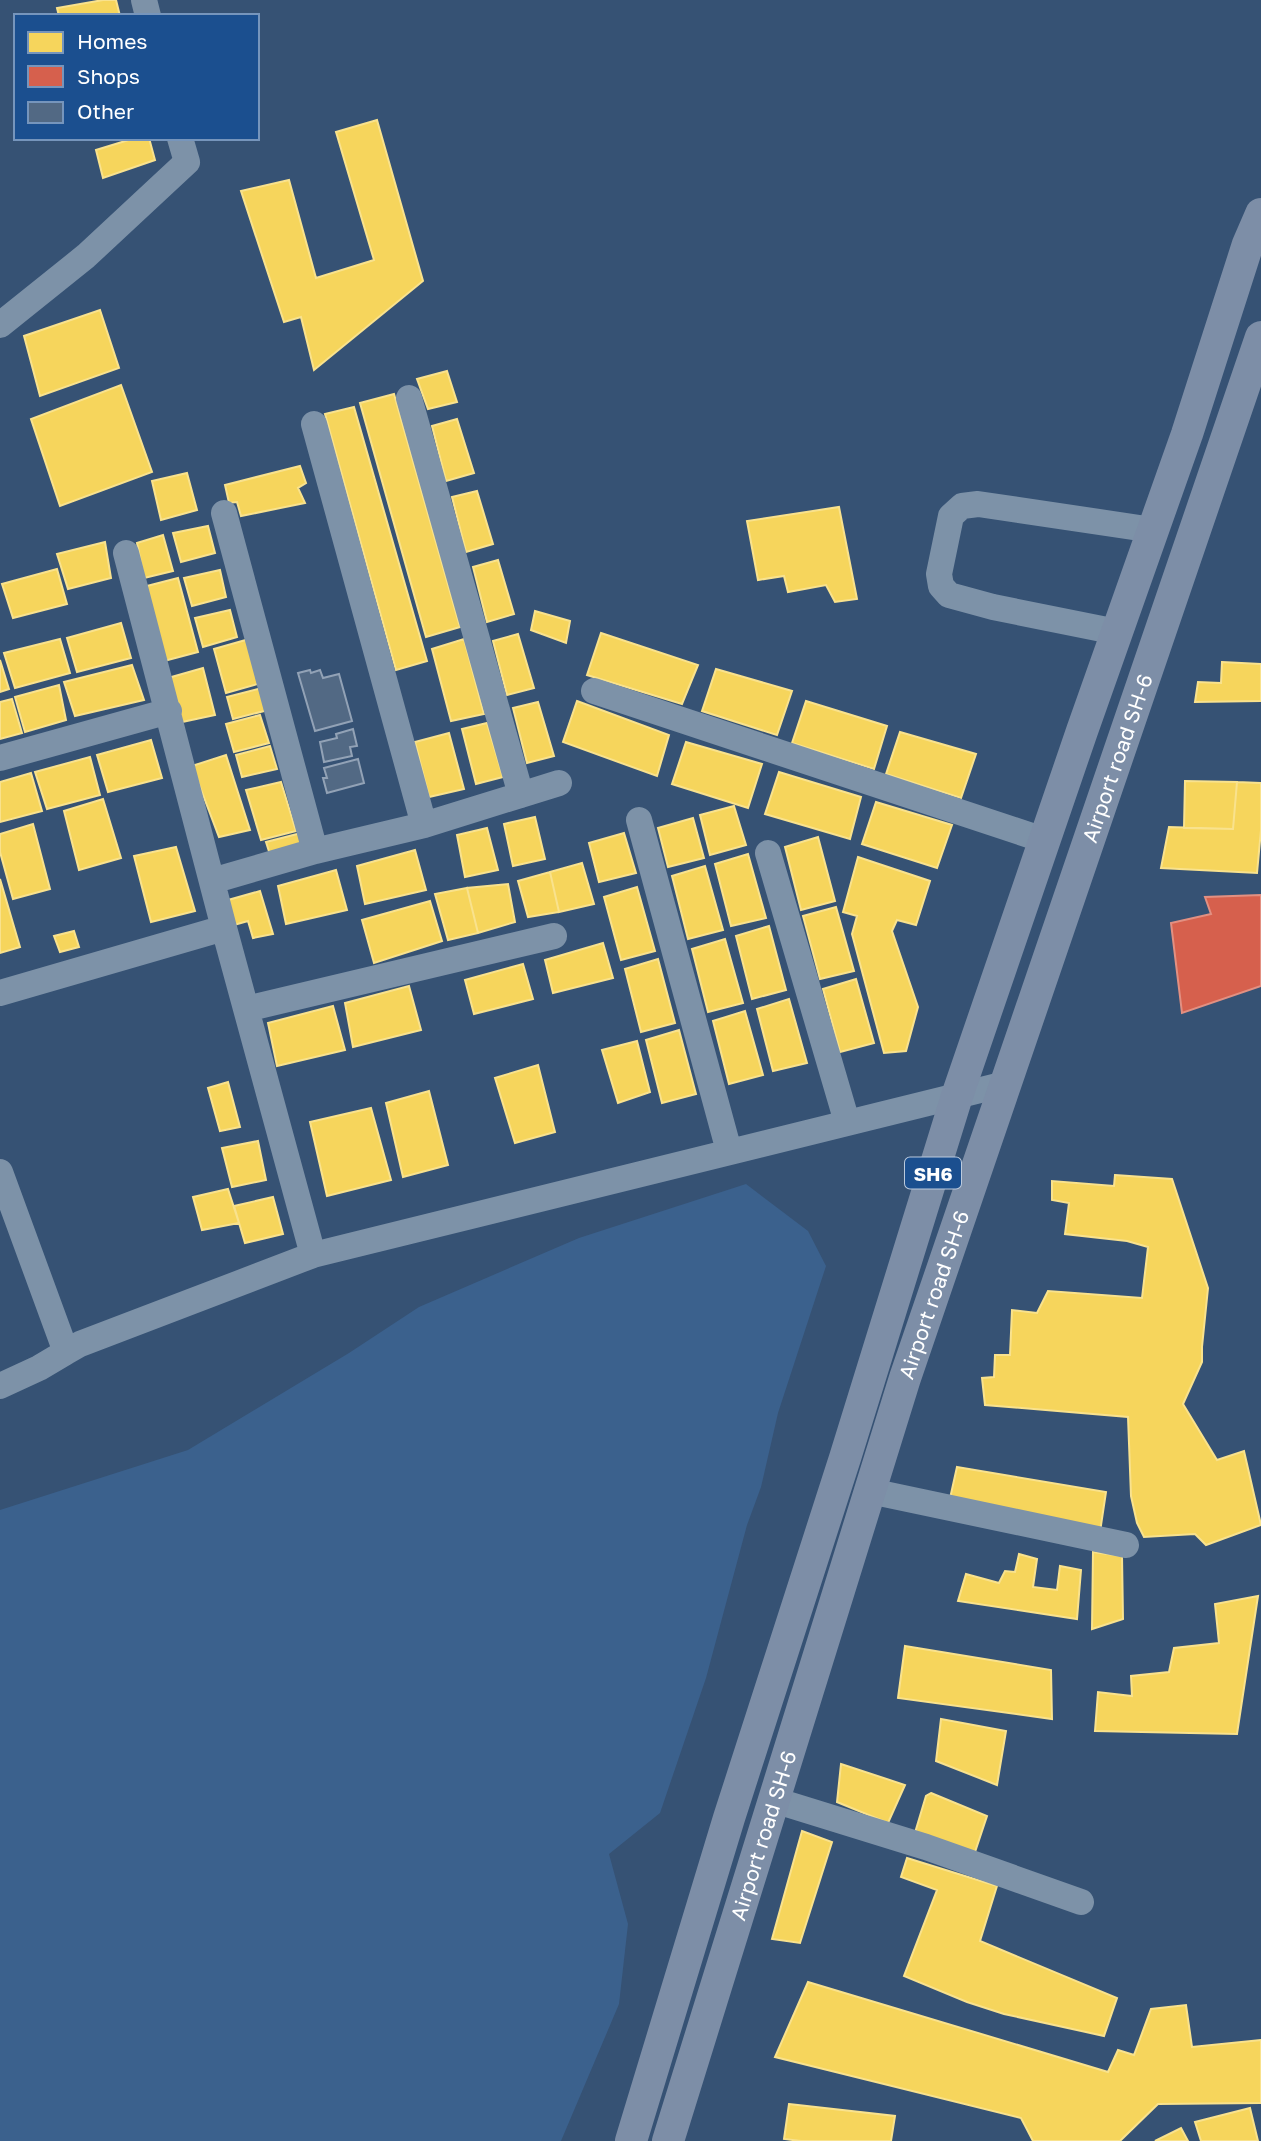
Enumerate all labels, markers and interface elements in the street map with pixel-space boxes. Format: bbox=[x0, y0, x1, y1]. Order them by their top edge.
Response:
legend bbox=[14, 14, 259, 140]
text: Homes bbox=[77, 28, 147, 54]
text: Shops bbox=[77, 63, 140, 89]
text: Other bbox=[77, 98, 134, 124]
street label: Airport road SH-6 bbox=[1076, 670, 1158, 846]
road number: SH6 bbox=[905, 1158, 961, 1189]
street label: Airport road SH-6 bbox=[893, 1207, 974, 1382]
street label: Airport road SH-6 bbox=[724, 1747, 802, 1924]

